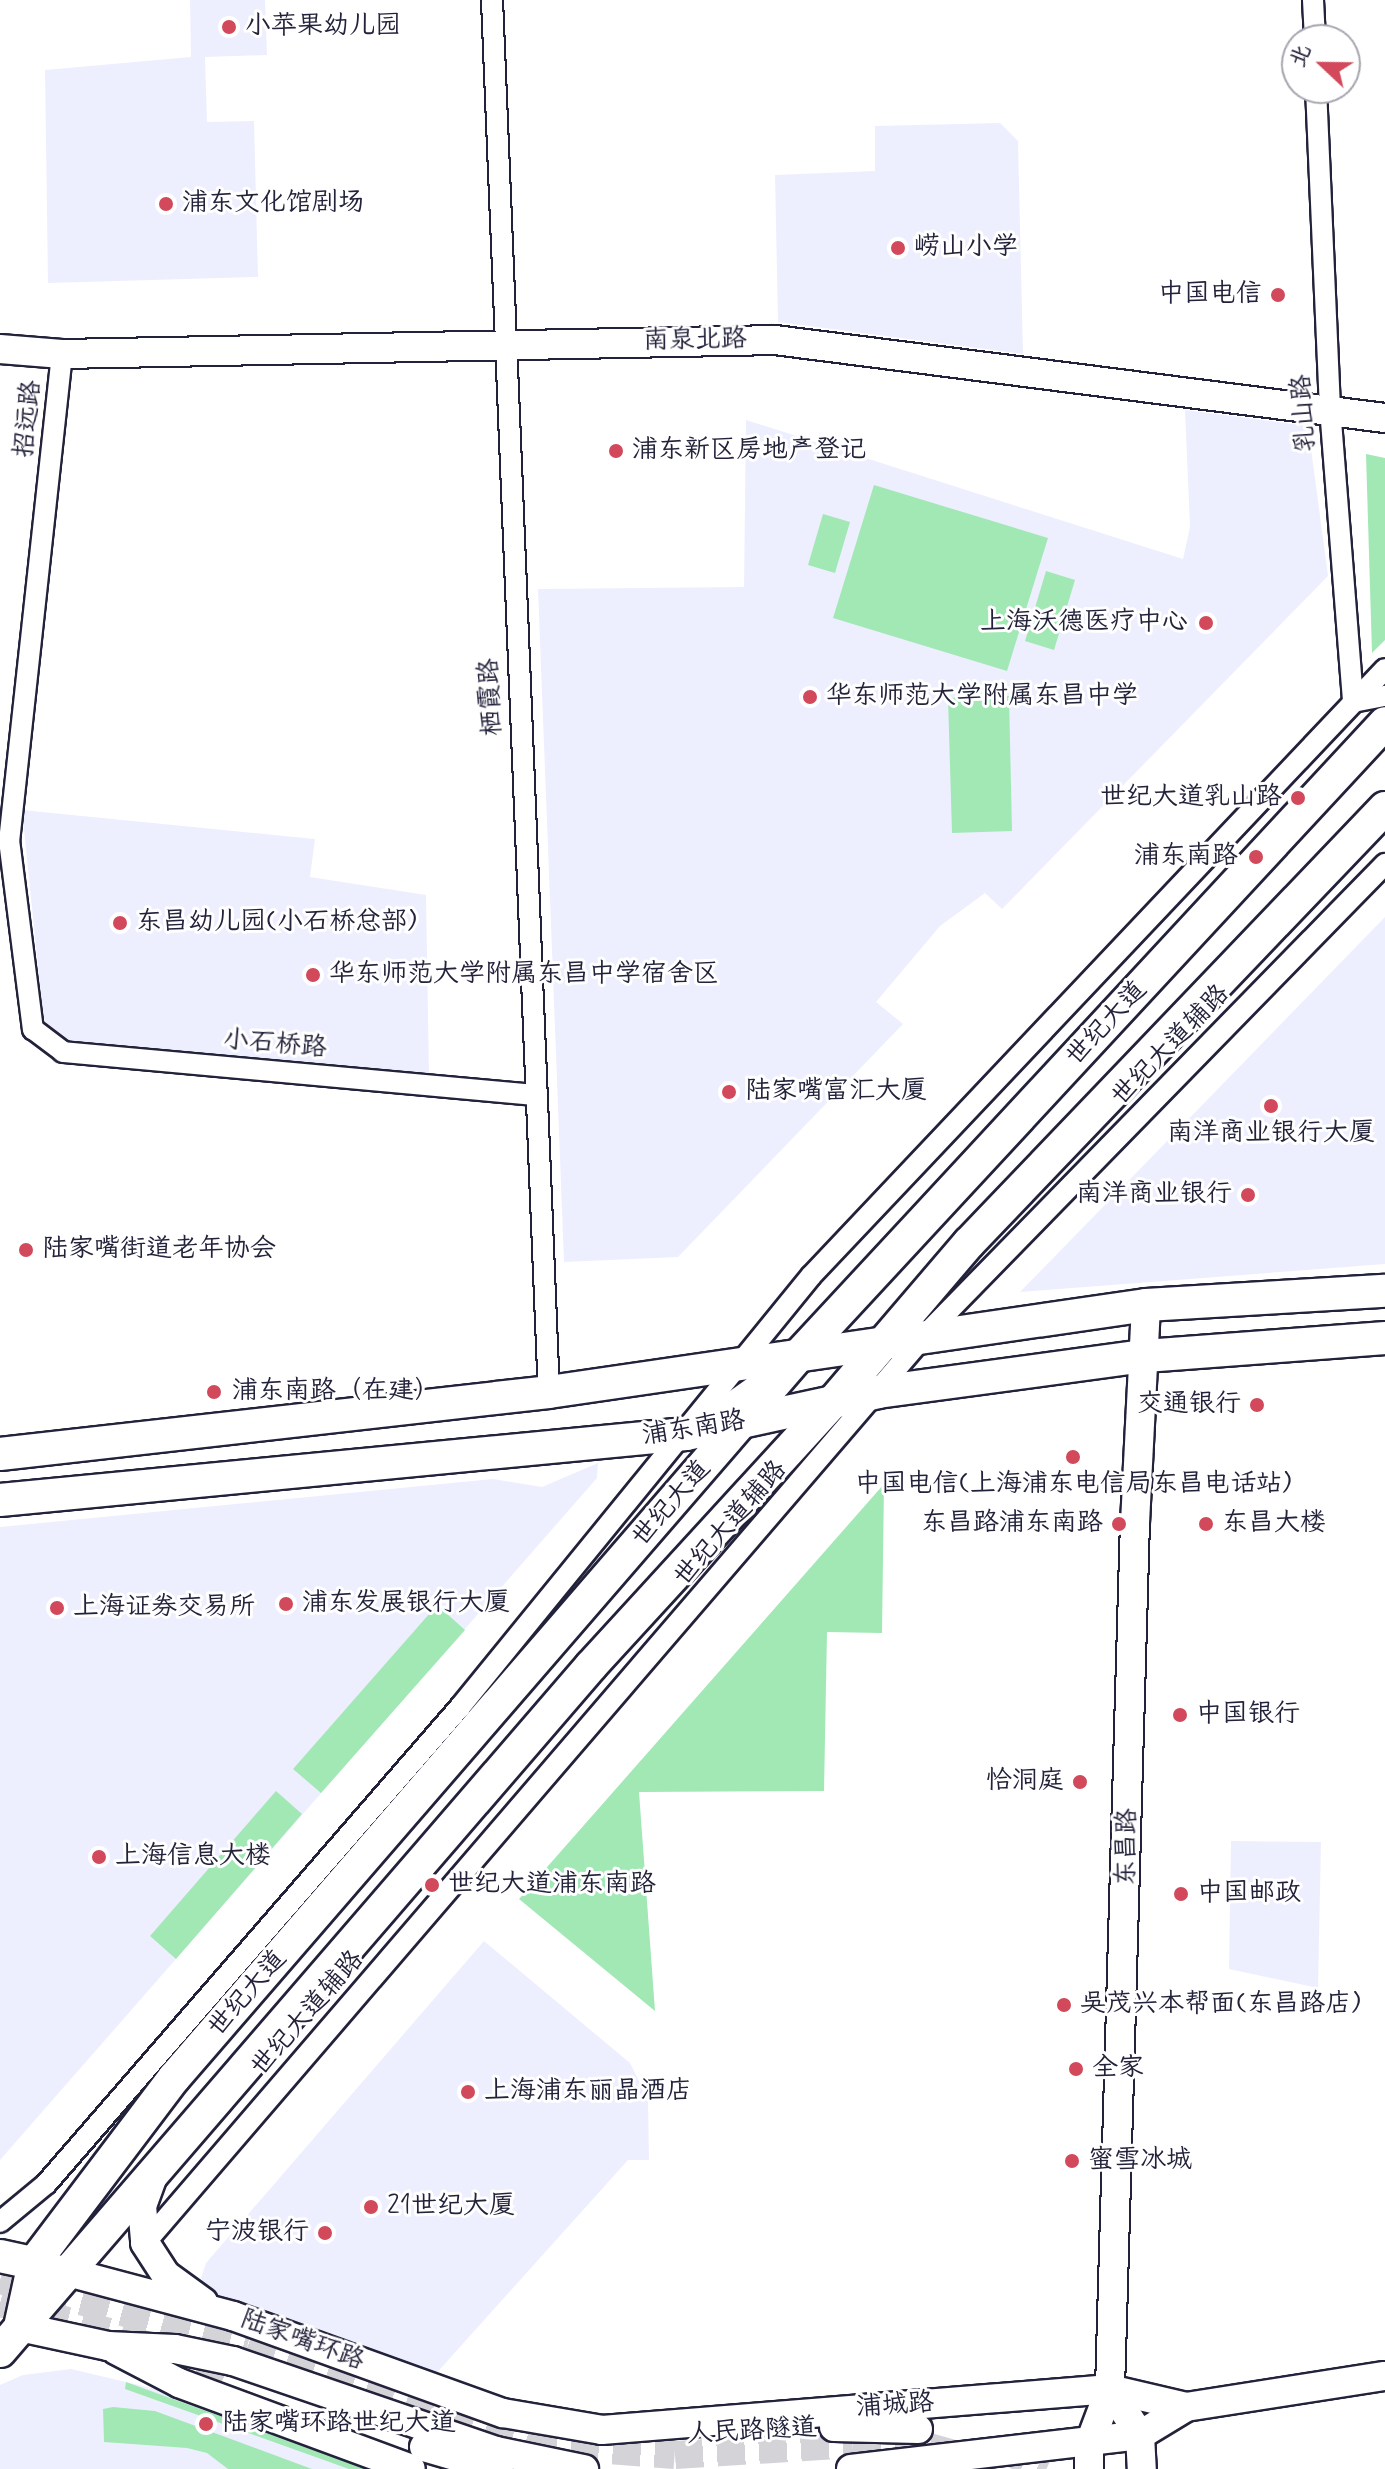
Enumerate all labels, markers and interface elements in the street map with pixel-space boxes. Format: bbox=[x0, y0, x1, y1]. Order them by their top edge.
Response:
place label: 小苹果幼儿园 bbox=[245, 11, 401, 43]
marker: 小苹果幼儿园 bbox=[220, 18, 238, 36]
north arrow bbox=[1281, 24, 1361, 104]
text: 北 bbox=[1283, 40, 1318, 71]
place label: 浦东文化馆剧场 bbox=[182, 188, 364, 220]
marker: 浦东文化馆剧场 bbox=[157, 195, 175, 213]
place label: 崂山小学 bbox=[914, 232, 1018, 264]
marker: 崂山小学 bbox=[889, 239, 907, 257]
place label: 中国电信 bbox=[1158, 279, 1262, 311]
marker: 中国电信 bbox=[1269, 286, 1287, 304]
street label: 南泉北路 bbox=[643, 324, 747, 358]
street label: 乳山路 bbox=[1287, 373, 1323, 453]
street label: 招远路 bbox=[9, 379, 49, 459]
place label: 浦东新区房地产登记 bbox=[632, 435, 866, 467]
marker: 浦东新区房地产登记 bbox=[607, 442, 625, 460]
place label: 上海沃德医疗中心 bbox=[980, 607, 1188, 639]
marker: 上海沃德医疗中心 bbox=[1195, 612, 1217, 634]
street label: 栖霞路 bbox=[474, 657, 510, 737]
place label: 华东师范大学附属东昌中学 bbox=[826, 681, 1138, 713]
marker: 华东师范大学附属东昌中学 bbox=[801, 688, 819, 706]
place label: 世纪大道乳山路 bbox=[1100, 782, 1282, 814]
marker: 世纪大道乳山路 bbox=[1289, 789, 1307, 807]
place label: 浦东南路 bbox=[1134, 841, 1238, 873]
marker: 浦东南路 bbox=[1245, 846, 1267, 868]
place label: 东昌幼儿园(小石桥总部) bbox=[136, 907, 416, 939]
marker: 东昌幼儿园(小石桥总部) bbox=[111, 914, 129, 932]
place label: 华东师范大学附属东昌中学宿舍区 bbox=[329, 959, 719, 991]
marker: 华东师范大学附属东昌中学宿舍区 bbox=[304, 966, 322, 984]
street label: 世纪大道 bbox=[1060, 975, 1154, 1073]
street label: 世纪大道辅路 bbox=[1106, 979, 1236, 1113]
street label: 小石桥路 bbox=[222, 1025, 328, 1065]
place label: 陆家嘴富汇大厦 bbox=[745, 1076, 927, 1108]
marker: 陆家嘴富汇大厦 bbox=[720, 1083, 738, 1101]
marker: 南洋商业银行大厦 bbox=[1262, 1097, 1280, 1115]
place label: 南洋商业银行大厦 bbox=[1167, 1118, 1375, 1150]
place label: 南洋商业银行 bbox=[1076, 1179, 1232, 1211]
marker: 南洋商业银行 bbox=[1239, 1186, 1257, 1204]
place label: 陆家嘴街道老年协会 bbox=[42, 1234, 276, 1266]
marker: 陆家嘴街道老年协会 bbox=[17, 1241, 35, 1259]
place label: 浦东南路（在建） bbox=[232, 1376, 440, 1408]
marker: 浦东南路（在建） bbox=[203, 1381, 225, 1403]
place label: 交通银行 bbox=[1137, 1389, 1241, 1421]
marker: 交通银行 bbox=[1248, 1396, 1266, 1414]
street label: 浦东南路 bbox=[640, 1405, 748, 1453]
marker: 中国电信(上海浦东电信局东昌电话站) bbox=[1064, 1448, 1082, 1466]
street label: 世纪大道 bbox=[626, 1455, 718, 1553]
street label: 世纪大道辅路 bbox=[668, 1455, 794, 1593]
place label: 中国电信(上海浦东电信局东昌电话站) bbox=[855, 1469, 1291, 1501]
place label: 东昌路浦东南路 bbox=[921, 1508, 1103, 1540]
place label: 东昌大楼 bbox=[1222, 1508, 1326, 1540]
marker: 东昌路浦东南路 bbox=[1110, 1515, 1128, 1533]
marker: 东昌大楼 bbox=[1197, 1515, 1215, 1533]
place label: 浦东发展银行大厦 bbox=[302, 1588, 510, 1620]
place label: 上海证券交易所 bbox=[73, 1592, 255, 1624]
marker: 浦东发展银行大厦 bbox=[277, 1595, 295, 1613]
marker: 上海证券交易所 bbox=[48, 1599, 66, 1617]
place label: 中国银行 bbox=[1196, 1699, 1300, 1731]
marker: 中国银行 bbox=[1171, 1706, 1189, 1724]
place label: 恰洞庭 bbox=[986, 1766, 1064, 1798]
marker: 恰洞庭 bbox=[1071, 1773, 1089, 1791]
street label: 东昌路 bbox=[1112, 1808, 1144, 1886]
place label: 上海信息大楼 bbox=[115, 1841, 271, 1873]
marker: 上海信息大楼 bbox=[90, 1848, 108, 1866]
place label: 世纪大道浦东南路 bbox=[448, 1869, 656, 1901]
marker: 世纪大道浦东南路 bbox=[423, 1876, 441, 1894]
place label: 中国邮政 bbox=[1197, 1878, 1301, 1910]
marker: 中国邮政 bbox=[1172, 1885, 1190, 1903]
street label: 世纪大道 bbox=[202, 1945, 294, 2043]
street label: 世纪大道辅路 bbox=[245, 1945, 371, 2083]
place label: 吴茂兴本帮面(东昌路店) bbox=[1080, 1989, 1360, 2021]
marker: 吴茂兴本帮面(东昌路店) bbox=[1055, 1996, 1073, 2014]
place label: 全家 bbox=[1092, 2053, 1144, 2085]
marker: 全家 bbox=[1067, 2060, 1085, 2078]
place label: 上海浦东丽晶酒店 bbox=[484, 2076, 692, 2108]
marker: 上海浦东丽晶酒店 bbox=[459, 2083, 477, 2101]
place label: 蜜雪冰城 bbox=[1088, 2145, 1192, 2177]
marker: 蜜雪冰城 bbox=[1063, 2152, 1081, 2170]
place label: 21世纪大厦 bbox=[387, 2191, 515, 2223]
marker: 21世纪大厦 bbox=[362, 2198, 380, 2216]
place label: 宁波银行 bbox=[205, 2217, 309, 2249]
marker: 宁波银行 bbox=[316, 2224, 334, 2242]
street label: 陆家嘴环路 bbox=[236, 2304, 368, 2378]
street label: 浦城路 bbox=[855, 2388, 935, 2424]
place label: 陆家嘴环路世纪大道 bbox=[222, 2408, 456, 2440]
street label: 人民路隧道 bbox=[686, 2413, 818, 2451]
marker: 陆家嘴环路世纪大道 bbox=[197, 2415, 215, 2433]

